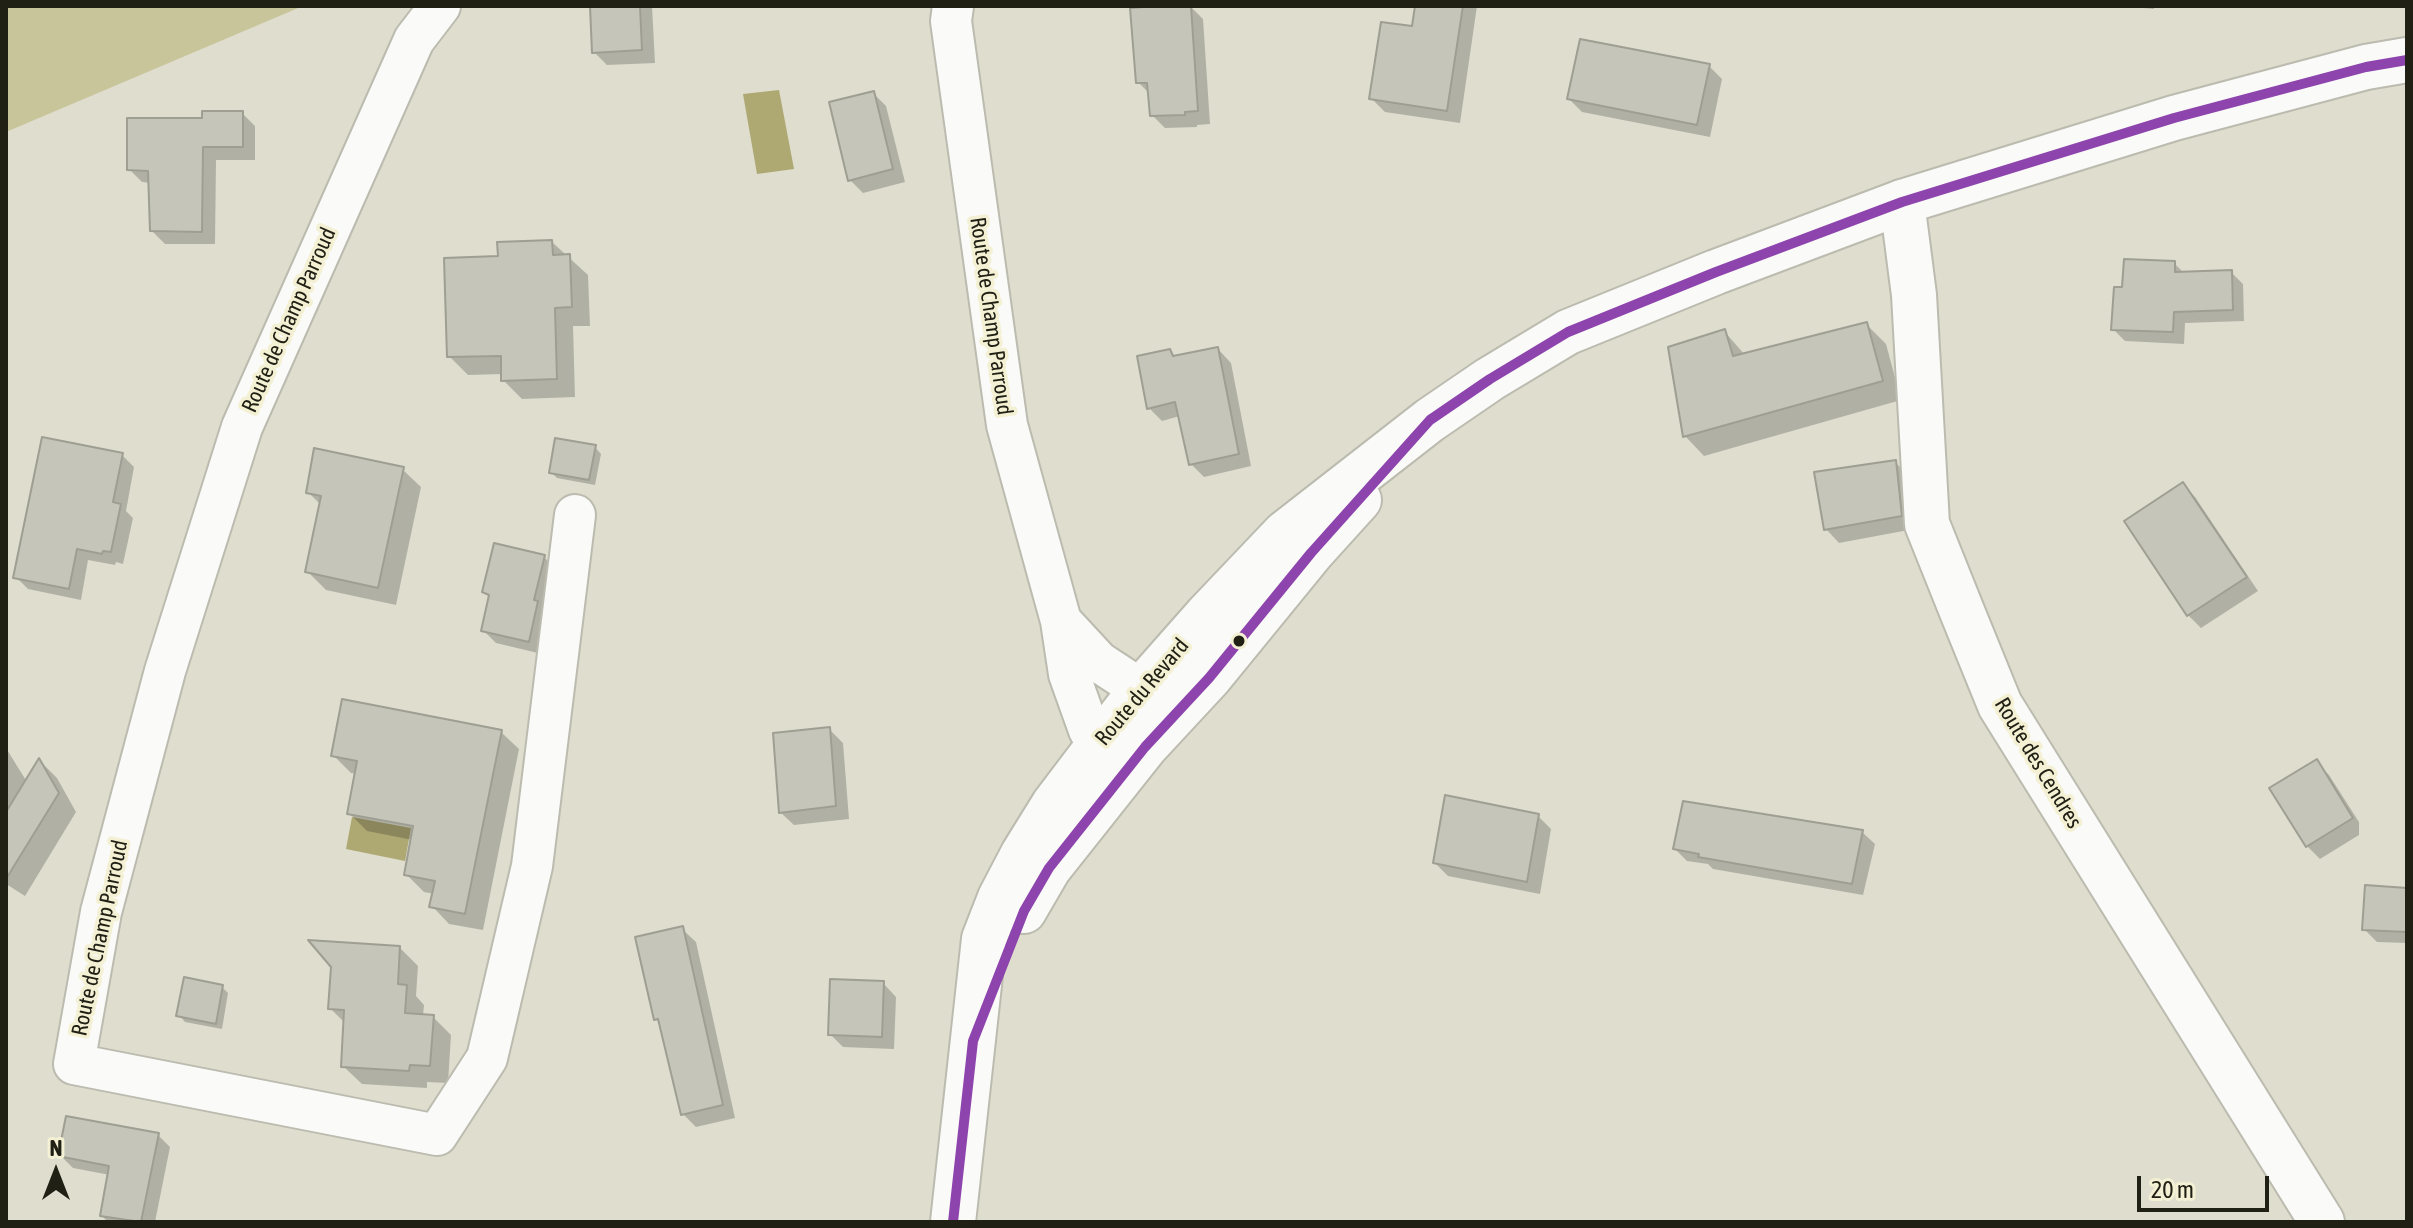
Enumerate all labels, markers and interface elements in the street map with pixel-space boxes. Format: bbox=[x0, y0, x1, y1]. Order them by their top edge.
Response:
street label: Route de Champ Parroud bbox=[964, 215, 1018, 417]
street label: Route de Champ Parroud bbox=[236, 223, 342, 417]
street label: Route du Revard bbox=[1089, 633, 1195, 751]
unlabelled marker bbox=[1231, 633, 1247, 649]
street label: Route des Cendres bbox=[1989, 693, 2087, 833]
street label: Route de Champ Parroud bbox=[66, 838, 134, 1038]
north arrow bbox=[16, 1132, 96, 1212]
text: N bbox=[50, 1135, 62, 1161]
scale bar bbox=[2141, 1160, 2273, 1210]
text: 20 m bbox=[2151, 1176, 2194, 1203]

